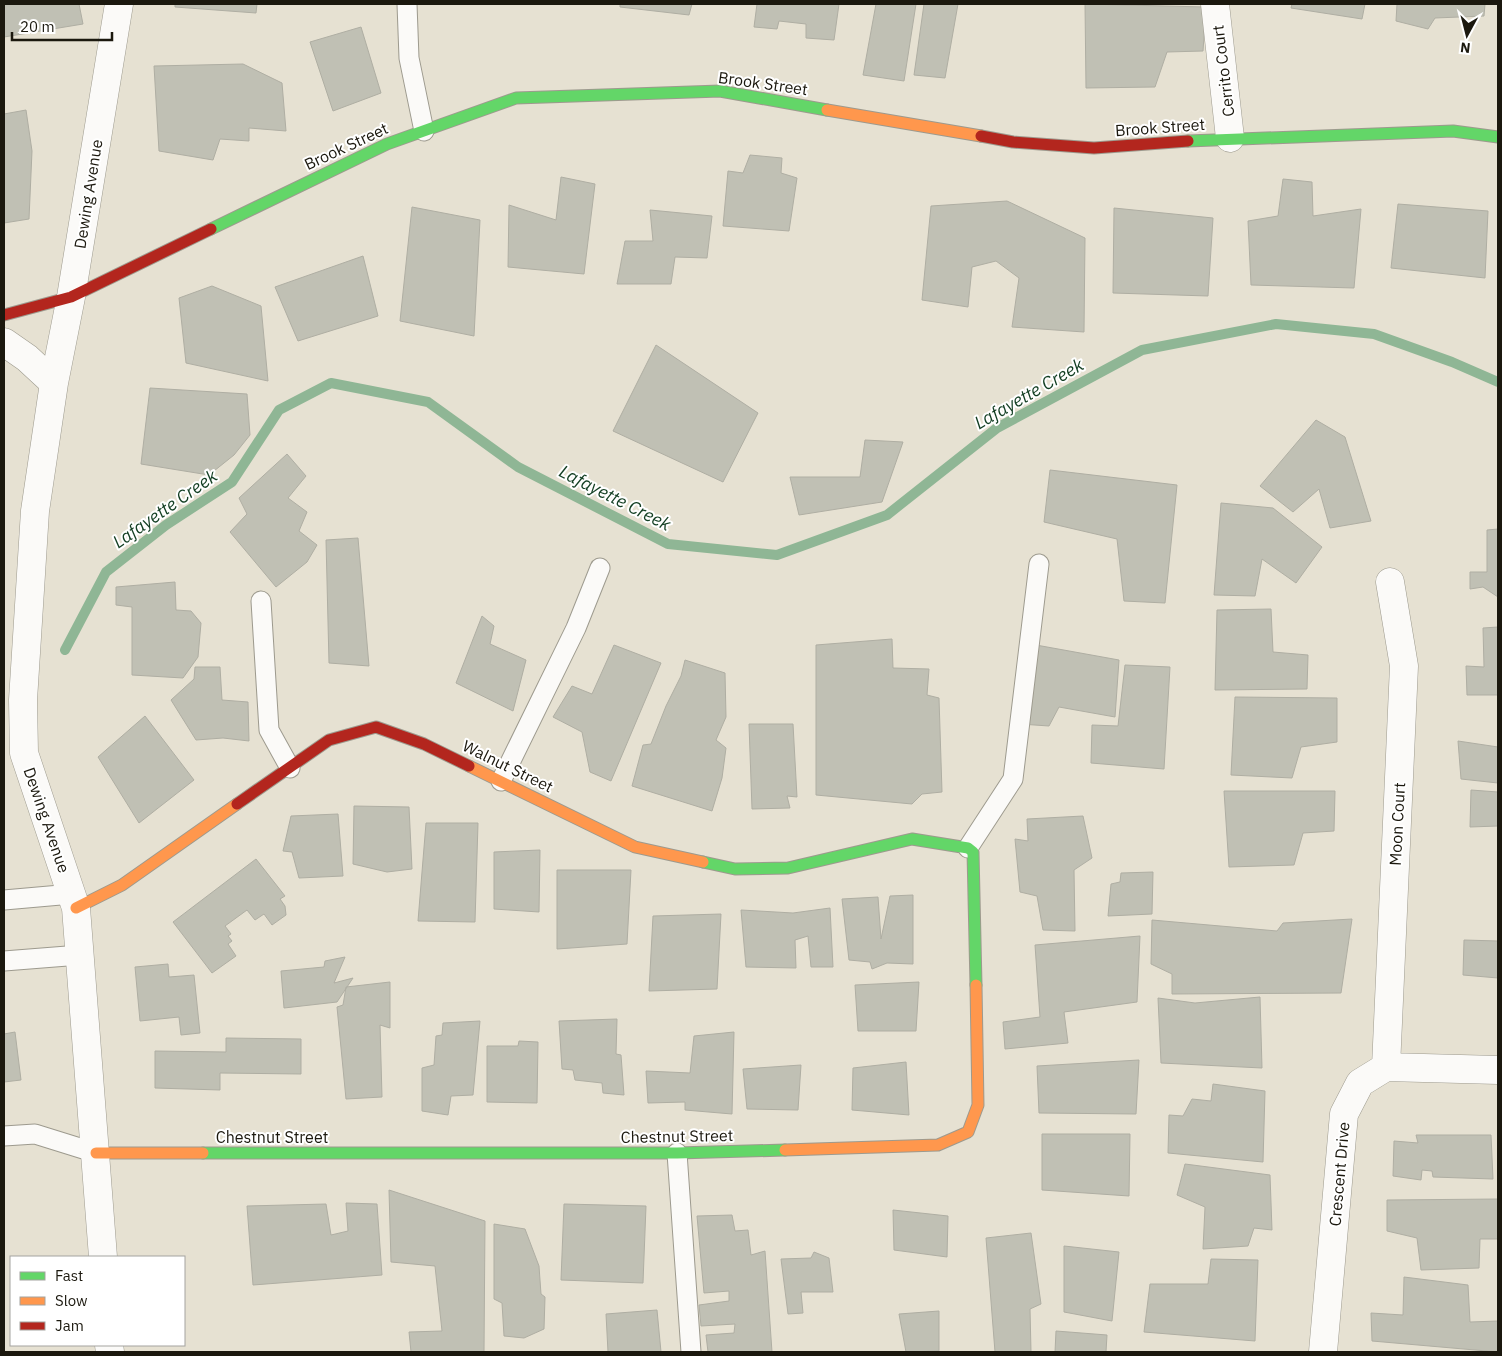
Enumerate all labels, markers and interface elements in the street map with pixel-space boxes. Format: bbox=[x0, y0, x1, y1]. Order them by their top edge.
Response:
scale bar bbox=[12, 10, 112, 42]
north arrow bbox=[1442, 10, 1492, 60]
text: 20 m bbox=[20, 17, 55, 36]
street label: Cerrito Court bbox=[1207, 24, 1239, 118]
text: N bbox=[1459, 38, 1472, 57]
street label: Brook Street bbox=[717, 67, 809, 99]
street label: Brook Street bbox=[1114, 114, 1206, 140]
street label: Brook Street bbox=[301, 118, 391, 174]
street label: Dewing Avenue bbox=[69, 138, 107, 250]
water label: Lafayette Creek bbox=[970, 353, 1088, 434]
water label: Lafayette Creek bbox=[555, 460, 676, 536]
water label: Lafayette Creek bbox=[108, 464, 222, 553]
street label: Walnut Street bbox=[459, 735, 557, 797]
street label: Dewing Avenue bbox=[20, 765, 75, 876]
street label: Moon Court bbox=[1385, 782, 1409, 866]
street label: Crescent Drive bbox=[1324, 1121, 1354, 1227]
street label: Chestnut Street bbox=[621, 1125, 733, 1147]
street label: Chestnut Street bbox=[216, 1127, 328, 1147]
legend bbox=[10, 1256, 185, 1346]
text: Fast bbox=[55, 1266, 83, 1285]
text: Slow bbox=[55, 1291, 88, 1310]
text: Jam bbox=[55, 1316, 84, 1335]

